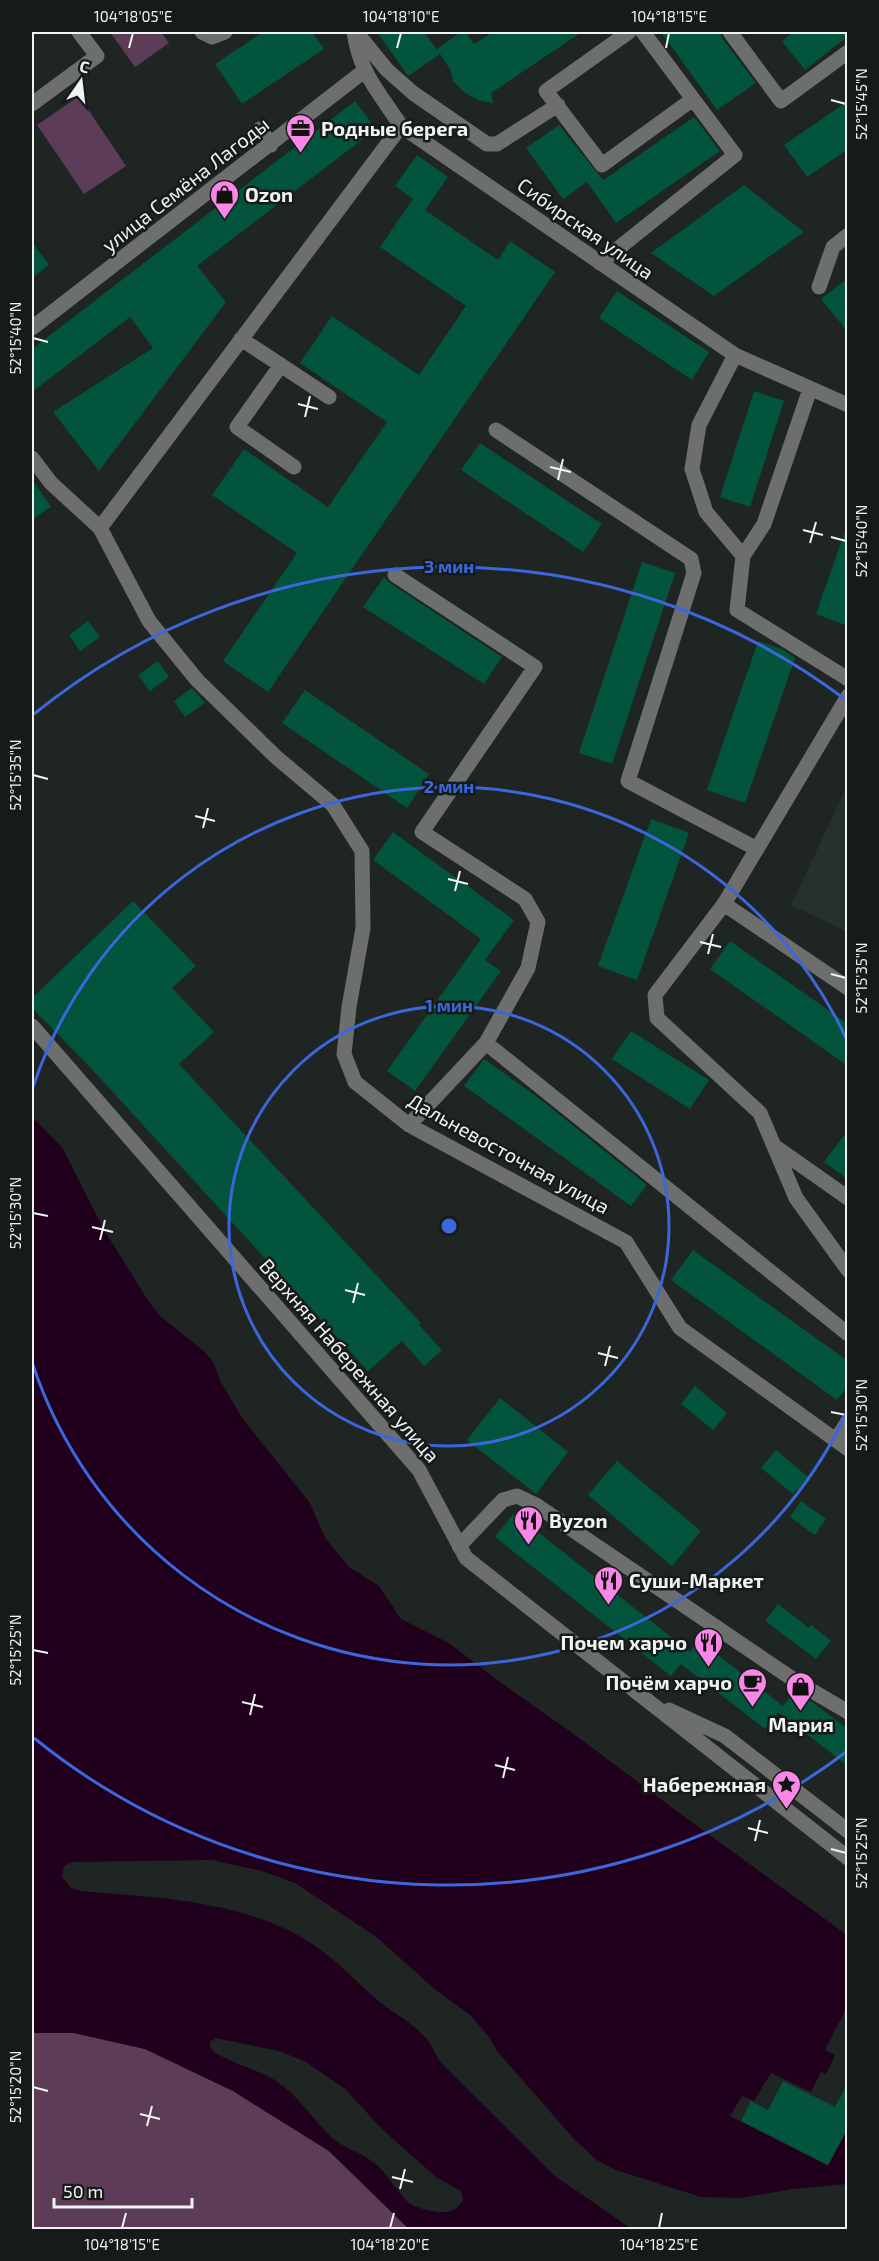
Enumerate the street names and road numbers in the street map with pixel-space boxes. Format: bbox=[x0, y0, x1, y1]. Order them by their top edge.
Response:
street label: улица Семёна Лагоды bbox=[97, 111, 274, 258]
street label: Сибирская улица bbox=[513, 172, 659, 285]
street label: Дальневосточная улица bbox=[404, 1088, 614, 1219]
street label: Верхняя Набережная улица bbox=[254, 1253, 445, 1467]

